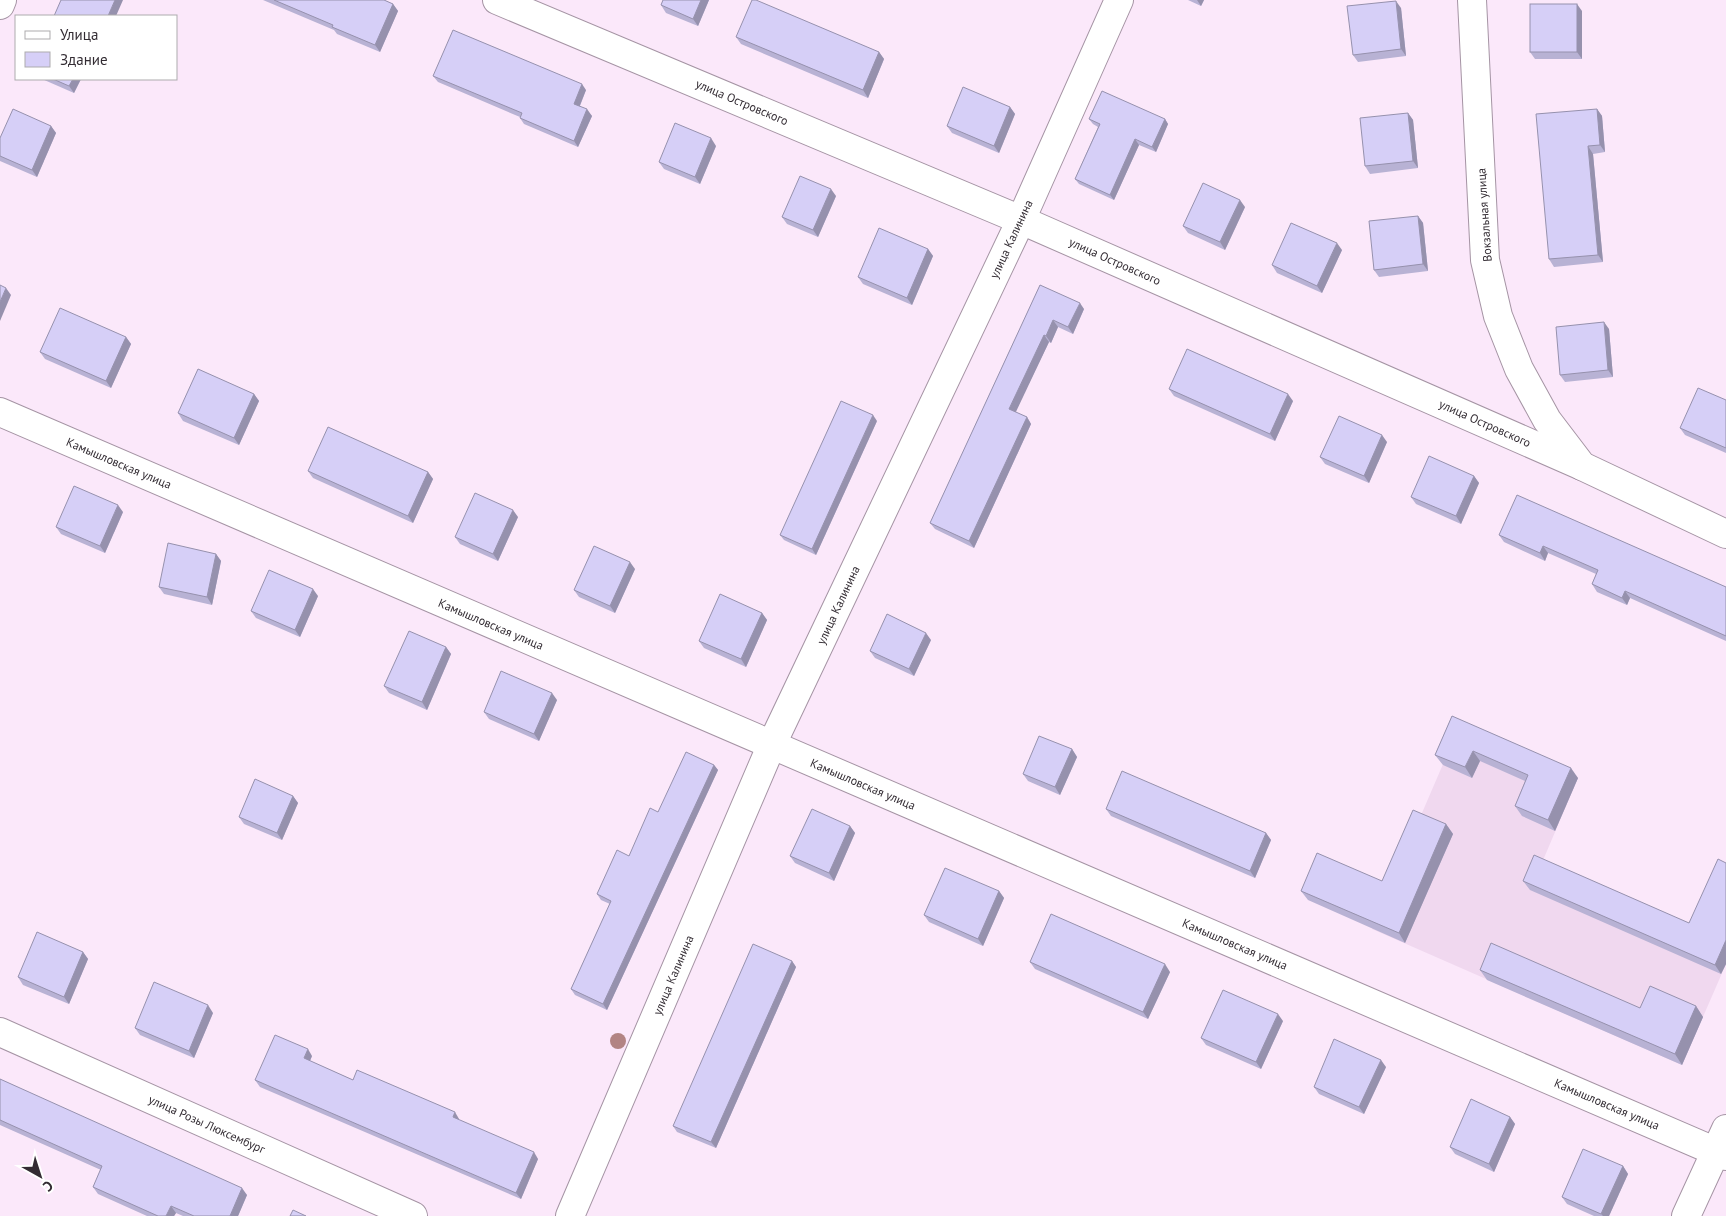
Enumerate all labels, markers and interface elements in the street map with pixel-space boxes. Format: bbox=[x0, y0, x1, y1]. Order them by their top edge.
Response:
legend bbox=[15, 15, 178, 80]
text: Улица bbox=[60, 25, 98, 44]
text: Здание bbox=[60, 50, 108, 69]
street label: улица Островского bbox=[694, 76, 790, 128]
street label: Вокзальная улица bbox=[1473, 168, 1495, 262]
street label: улица Калинина bbox=[986, 197, 1036, 281]
street label: улица Островского bbox=[1067, 234, 1163, 288]
street label: улица Островского bbox=[1437, 396, 1533, 450]
street label: Камышловская улица bbox=[64, 434, 174, 492]
street label: улица Калинина bbox=[813, 563, 863, 647]
street label: Камышловская улица bbox=[436, 595, 546, 653]
street label: Камышловская улица bbox=[808, 755, 918, 813]
street label: Камышловская улица bbox=[1180, 915, 1290, 973]
street label: улица Калинина bbox=[649, 933, 697, 1017]
street label: Камышловская улица bbox=[1552, 1075, 1662, 1133]
street label: улица Розы Люксембург bbox=[146, 1091, 268, 1157]
north arrow bbox=[15, 1151, 65, 1201]
text: С bbox=[39, 1177, 57, 1196]

